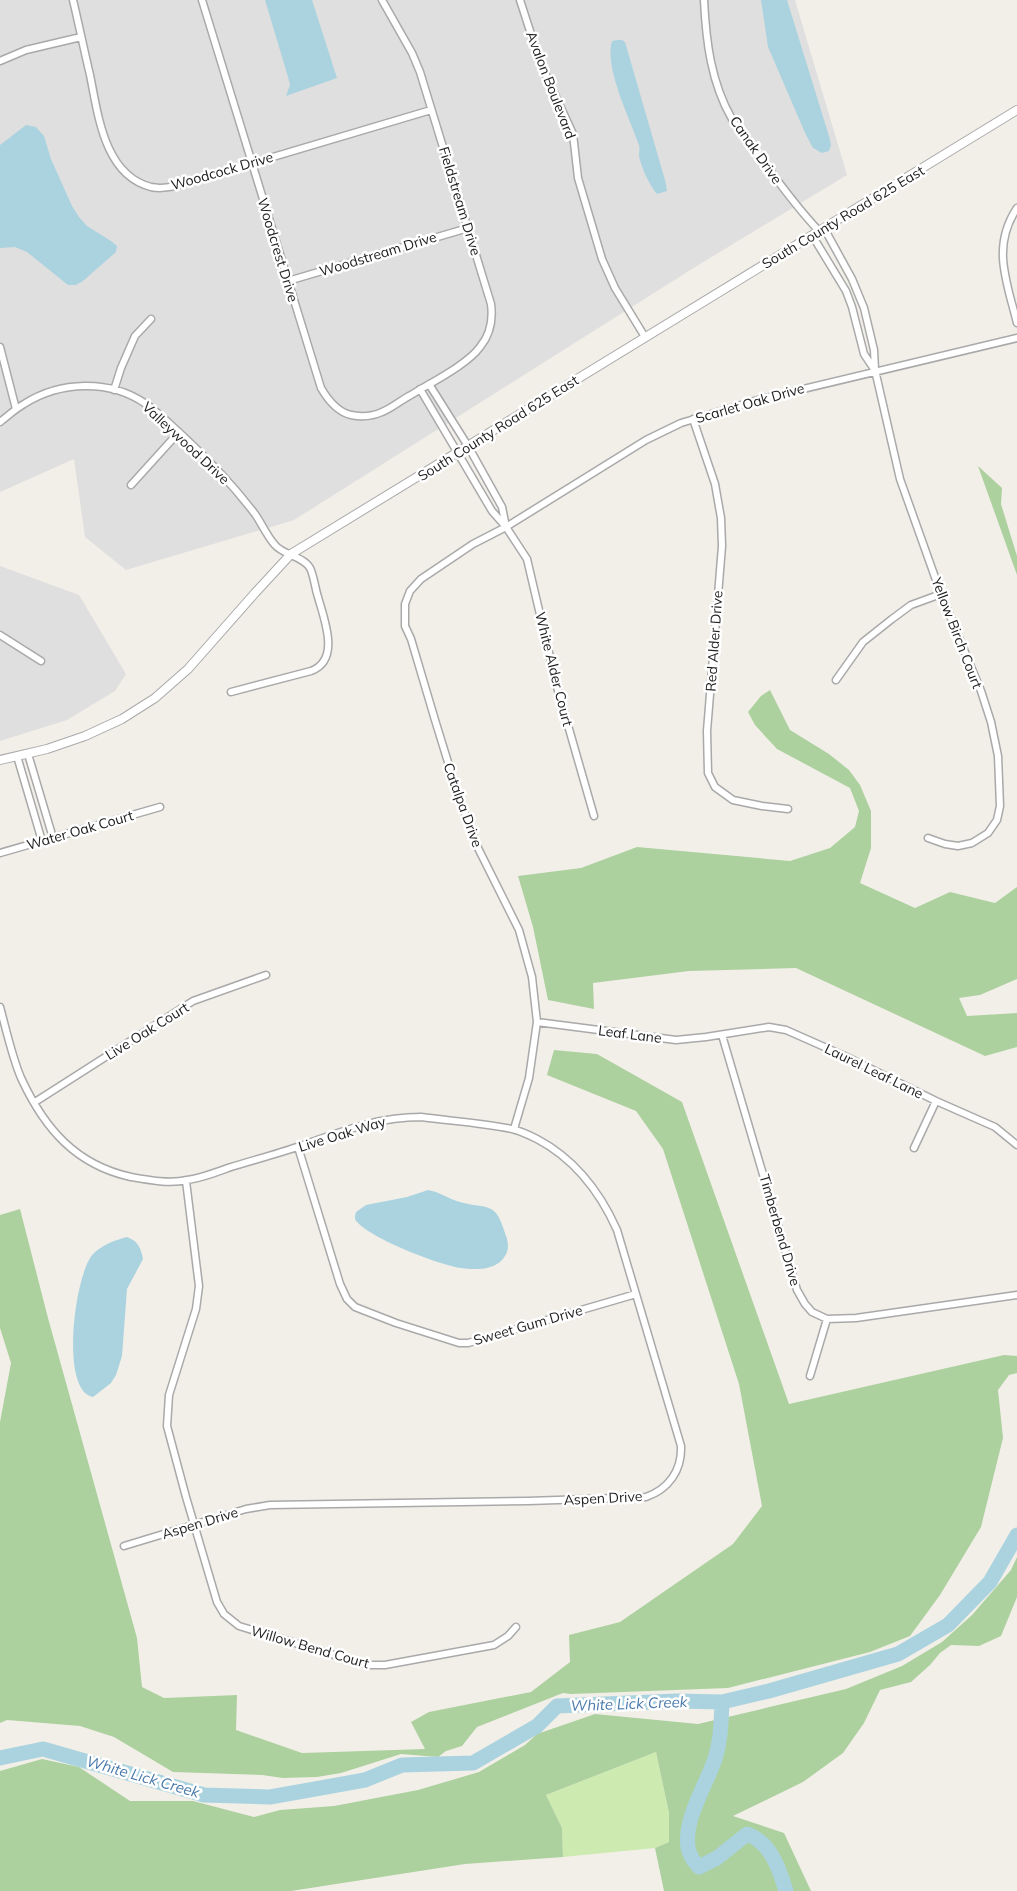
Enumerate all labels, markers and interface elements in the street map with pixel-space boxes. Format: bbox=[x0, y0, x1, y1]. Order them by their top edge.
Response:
street label: Avalon Boulevard bbox=[522, 28, 580, 142]
street label: Canak Drive bbox=[726, 112, 786, 188]
street label: Fieldstream Drive bbox=[435, 144, 485, 258]
street label: Woodcock Drive bbox=[169, 148, 275, 194]
street label: South County Road 625 East bbox=[759, 161, 927, 273]
street label: Woodcrest Drive bbox=[254, 196, 302, 304]
street label: Woodstream Drive bbox=[317, 228, 439, 280]
street label: South County Road 625 East bbox=[414, 371, 582, 485]
street label: Scarlet Oak Drive bbox=[693, 379, 807, 427]
street label: Valleywood Drive bbox=[139, 398, 233, 488]
street label: Yellow Birch Court bbox=[927, 574, 986, 691]
street label: Red Alder Drive bbox=[701, 590, 727, 692]
street label: White Alder Court bbox=[531, 610, 577, 728]
street label: Catalpa Drive bbox=[439, 760, 487, 850]
street label: Water Oak Court bbox=[25, 806, 135, 854]
street label: Live Oak Court bbox=[102, 998, 192, 1064]
street label: Leaf Lane bbox=[597, 1021, 663, 1047]
street label: Laurel Leaf Lane bbox=[822, 1039, 926, 1103]
street label: Live Oak Way bbox=[296, 1112, 388, 1156]
street label: Timberbend Drive bbox=[755, 1172, 805, 1288]
street label: Sweet Gum Drive bbox=[471, 1301, 585, 1349]
street label: Aspen Drive bbox=[563, 1487, 643, 1509]
street label: Aspen Drive bbox=[160, 1503, 240, 1543]
street label: Willow Bend Court bbox=[249, 1622, 371, 1673]
water label: White Lick Creek bbox=[570, 1692, 689, 1715]
water label: White Lick Creek bbox=[84, 1751, 203, 1802]

